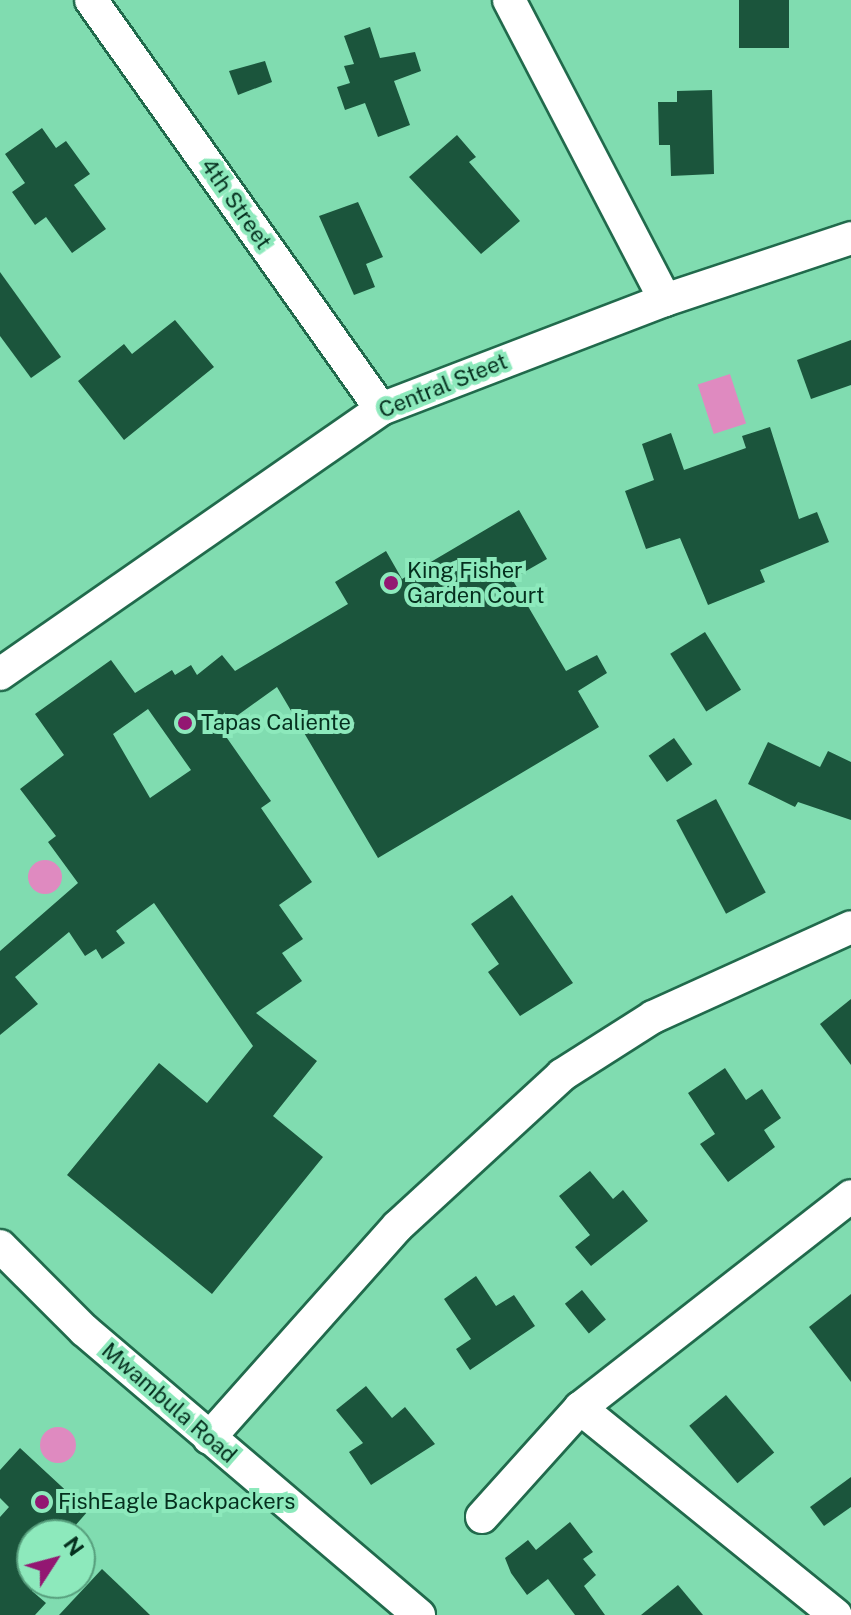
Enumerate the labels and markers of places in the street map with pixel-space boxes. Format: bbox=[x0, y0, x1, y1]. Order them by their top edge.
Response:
place label: King Fisher Garden Court bbox=[407, 557, 545, 608]
marker: King Fisher Garden Court bbox=[382, 574, 400, 592]
place label: Tapas Caliente bbox=[201, 710, 351, 736]
marker: Tapas Caliente bbox=[176, 714, 194, 732]
place label: FishEagle Backpackers bbox=[58, 1489, 296, 1515]
marker: FishEagle Backpackers bbox=[33, 1493, 51, 1511]

